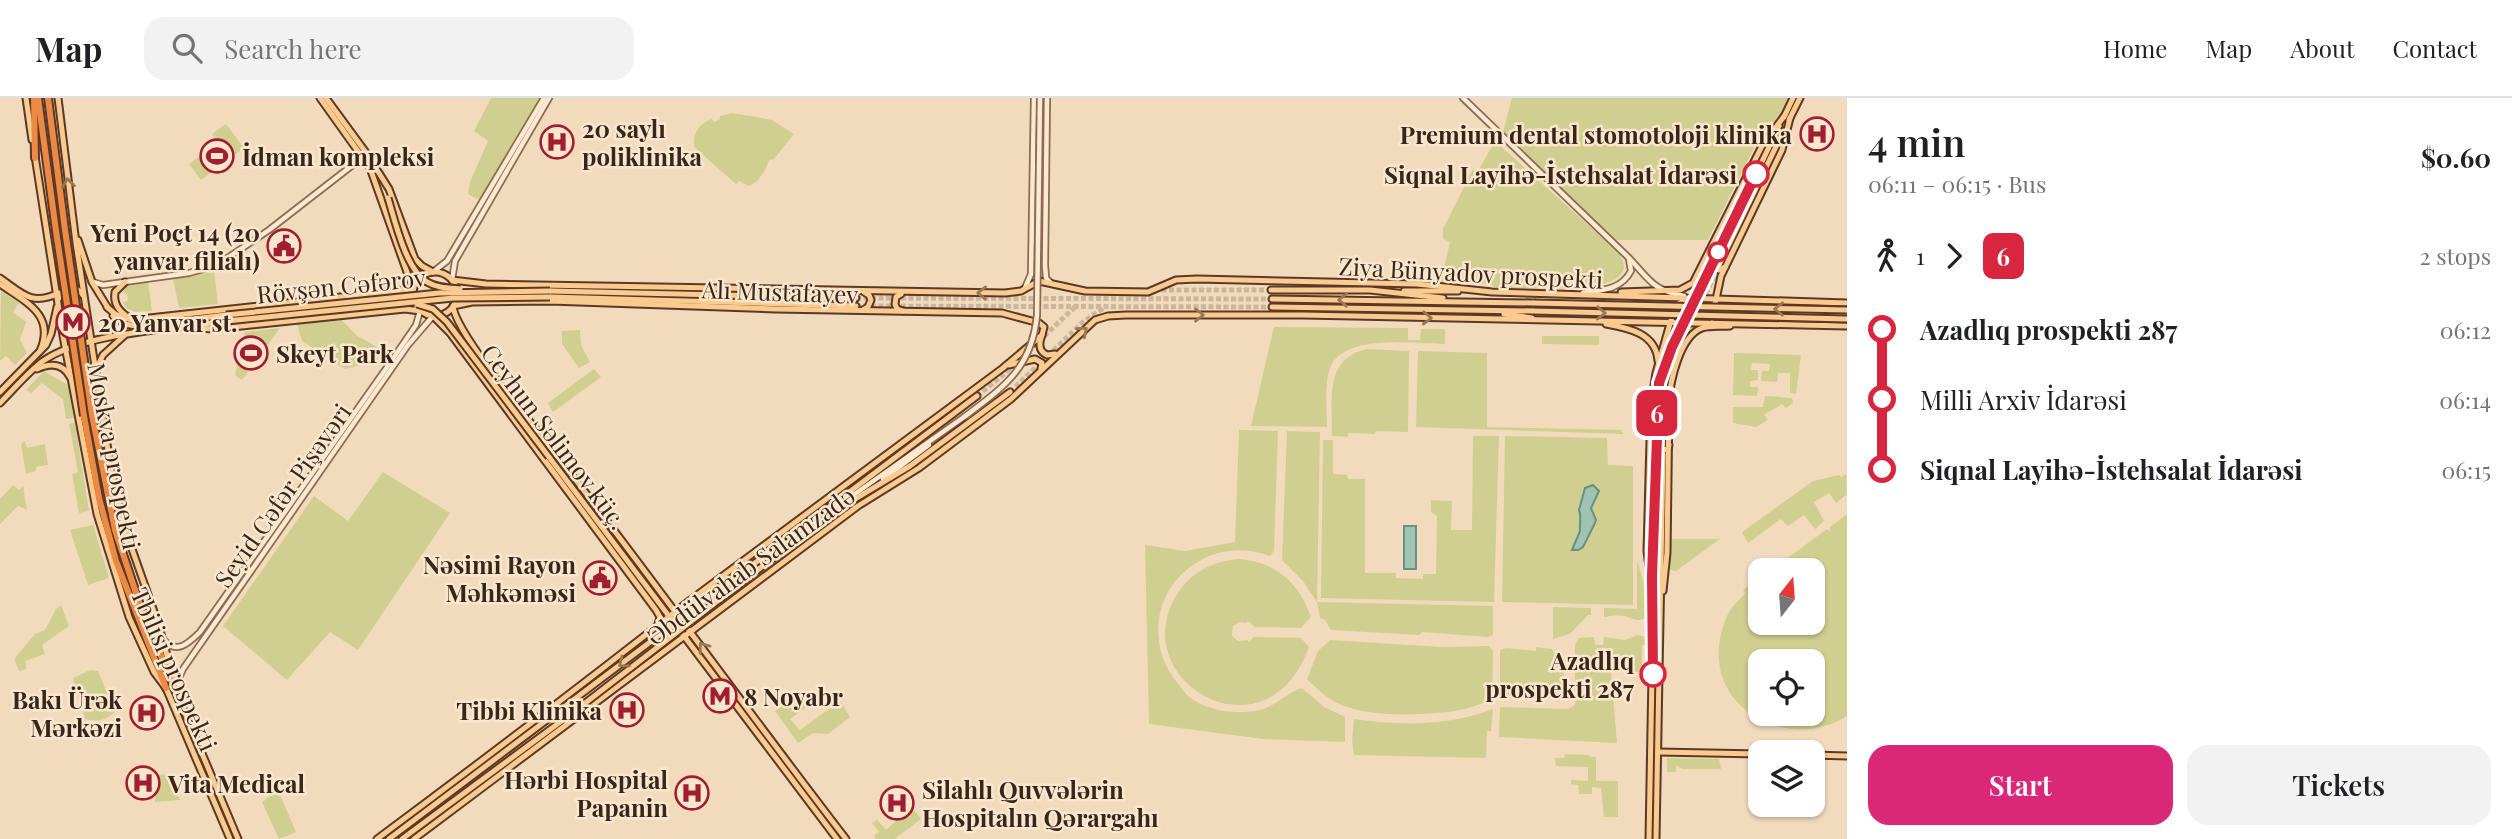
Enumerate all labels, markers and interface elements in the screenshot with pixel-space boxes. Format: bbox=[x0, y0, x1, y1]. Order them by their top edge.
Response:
search box bbox=[144, 17, 634, 80]
text: Map bbox=[35, 26, 102, 70]
icon: search bbox=[168, 29, 206, 67]
text: Search here bbox=[224, 31, 362, 66]
text: Home bbox=[2103, 32, 2167, 64]
text: Map bbox=[2205, 32, 2252, 64]
text: About bbox=[2290, 32, 2354, 64]
text: Contact bbox=[2392, 32, 2477, 64]
place label: 20 saylı poliklinika bbox=[582, 112, 702, 172]
hospital icon: Premium dental stomotoloji klinika bbox=[1798, 115, 1836, 153]
text: 4 min bbox=[1868, 116, 1965, 167]
place label: Premium dental stomotoloji klinika bbox=[1400, 118, 1793, 150]
hospital icon: 20 saylı poliklinika bbox=[538, 123, 576, 161]
sports icon: İdman kompleksi bbox=[198, 137, 236, 175]
place label: İdman kompleksi bbox=[242, 140, 435, 172]
text: $0.60 bbox=[2421, 140, 2491, 175]
place label: Siqnal Layihə-İstehsalat İdarəsi bbox=[1384, 158, 1737, 190]
marker: Siqnal Layihə-İstehsalat İdarəsi bbox=[1743, 161, 1769, 187]
text: 06:11 – 06:15 · Bus bbox=[1868, 168, 2046, 199]
one-way arrow bbox=[61, 177, 76, 188]
place label: Yeni Poçt 14 (20 yanvar filialı) bbox=[89, 216, 260, 276]
public building icon: Yeni Poçt 14 (20 yanvar filialı) bbox=[265, 227, 303, 265]
icon: walk bbox=[1868, 237, 1906, 275]
icon: forward bbox=[1935, 237, 1973, 275]
text: 1 bbox=[1916, 240, 1925, 271]
text: 6 bbox=[1997, 240, 2010, 272]
text: 2 stops bbox=[2420, 240, 2491, 271]
unlabelled marker bbox=[1708, 242, 1728, 262]
street label: Ziya Bünyadov prospekti bbox=[1338, 249, 1604, 295]
street label: Rövşən Cəfərov bbox=[255, 260, 427, 310]
street label: Alı Mustafayev bbox=[700, 272, 859, 310]
one-way arrow bbox=[976, 285, 987, 301]
one-way arrow bbox=[1337, 292, 1348, 308]
one-way arrow bbox=[1773, 301, 1784, 316]
metro station icon: 20 Yanvar st. bbox=[54, 303, 92, 341]
one-way arrow bbox=[1596, 305, 1607, 321]
place label: 20 Yanvar st. bbox=[98, 306, 238, 338]
one-way arrow bbox=[1195, 307, 1205, 323]
one-way arrow bbox=[1422, 310, 1433, 326]
text: Azadlıq prospekti 287 bbox=[1920, 312, 2177, 347]
text: 06:12 bbox=[2440, 314, 2491, 345]
one-way arrow bbox=[1075, 327, 1088, 339]
sports icon: Skeyt Park bbox=[232, 334, 270, 372]
place label: Skeyt Park bbox=[276, 337, 395, 369]
street label: Ceyhun Səlimov küç. bbox=[475, 337, 635, 535]
street label: Moskva prospekti bbox=[81, 360, 149, 552]
text: Milli Arxiv İdarəsi bbox=[1920, 382, 2127, 417]
text: 06:14 bbox=[2439, 384, 2491, 415]
line badge: 6 bbox=[1634, 390, 1680, 436]
street label: Seyid Cəfər Pişəvəri bbox=[207, 397, 357, 593]
text: 6 bbox=[1650, 397, 1664, 429]
text: Siqnal Layihə-İstehsalat İdarəsi bbox=[1920, 452, 2302, 487]
text: 06:15 bbox=[2441, 454, 2491, 485]
street label: Əbdülvahab Salamzadə bbox=[639, 478, 861, 652]
place label: Nəsimi Rayon Məhkəməsi bbox=[423, 548, 576, 608]
north arrow bbox=[1748, 558, 1825, 635]
map controls bbox=[1748, 558, 1825, 817]
public building icon: Nəsimi Rayon Məhkəməsi bbox=[581, 559, 619, 597]
street label: Tbilisi prospekti bbox=[125, 582, 225, 756]
one-way arrow bbox=[698, 642, 711, 655]
place label: Azadlıq prospekti 287 bbox=[1485, 644, 1634, 704]
button: locate bbox=[1748, 649, 1825, 726]
one-way arrow bbox=[618, 655, 630, 667]
marker: Azadlıq prospekti 287 bbox=[1640, 661, 1666, 687]
metro station icon: 8 Noyabr bbox=[701, 677, 739, 715]
place label: 8 Noyabr bbox=[744, 680, 844, 712]
place label: Bakı Ürək Mərkəzi bbox=[12, 683, 123, 743]
hospital icon: Tibbi Klinika bbox=[608, 691, 646, 729]
hospital icon: Bakı Ürək Mərkəzi bbox=[128, 694, 166, 732]
place label: Tibbi Klinika bbox=[456, 694, 603, 726]
button: layers bbox=[1748, 740, 1825, 817]
button: Start bbox=[1868, 745, 2173, 825]
button: Tickets bbox=[2187, 745, 2491, 825]
place label: Hərbi Hospital Papanin bbox=[504, 763, 669, 823]
hospital icon: Vita Medical bbox=[124, 764, 162, 802]
place label: Vita Medical bbox=[167, 767, 305, 799]
place label: Silahlı Quvvələrin Hospitalın Qərargahı bbox=[922, 773, 1159, 833]
hospital icon: Hərbi Hospital Papanin bbox=[673, 774, 711, 812]
hospital icon: Silahlı Quvvələrin Hospitalın Qərargahı bbox=[878, 784, 916, 822]

